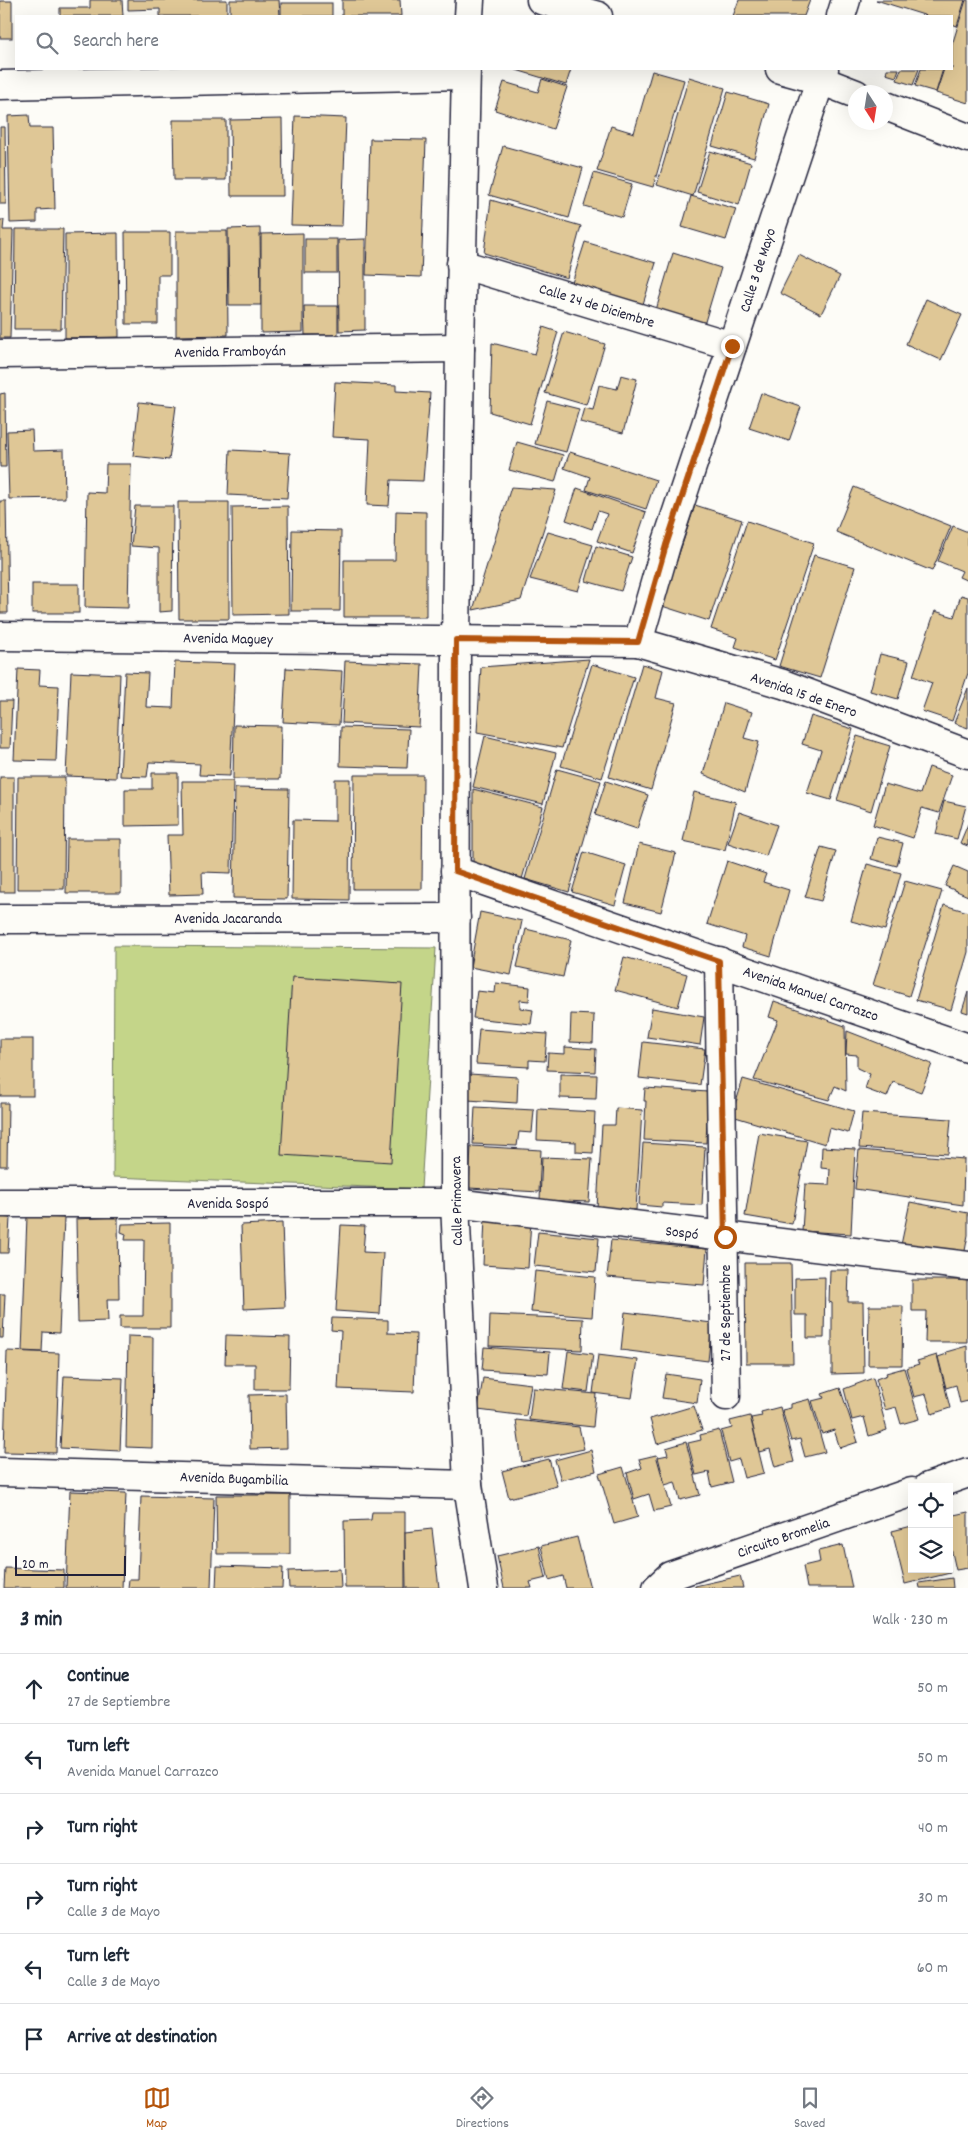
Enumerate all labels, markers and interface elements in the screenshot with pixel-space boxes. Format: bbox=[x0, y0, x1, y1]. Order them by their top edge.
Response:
search box bbox=[15, 15, 953, 70]
icon: search bbox=[33, 29, 61, 57]
text: Search here bbox=[73, 29, 159, 56]
north arrow bbox=[848, 85, 893, 130]
street label: Calle 3 de Mayo bbox=[735, 225, 783, 316]
street label: Calle 24 de Diciembre bbox=[536, 279, 657, 335]
route end bbox=[721, 335, 744, 358]
street label: Avenida Framboyán bbox=[174, 341, 286, 365]
street label: Avenida Maguey bbox=[183, 628, 274, 652]
street label: Avenida 15 de Enero bbox=[747, 667, 860, 725]
street label: Avenida Jacaranda bbox=[174, 909, 283, 931]
street label: Avenida Manuel Carrazco bbox=[740, 961, 881, 1029]
street label: Calle Primavera bbox=[446, 1155, 470, 1246]
street label: Avenida Sospó bbox=[187, 1194, 269, 1216]
street label: Sospó bbox=[664, 1221, 700, 1247]
route start bbox=[714, 1226, 737, 1249]
street label: 27 de Septiembre bbox=[716, 1264, 738, 1361]
street label: Avenida Bugambilia bbox=[179, 1467, 289, 1493]
map controls bbox=[908, 1483, 953, 1573]
button: locate bbox=[908, 1483, 953, 1528]
street label: Circuito Bromelia bbox=[735, 1513, 834, 1565]
button: layers bbox=[908, 1528, 953, 1573]
scale bar bbox=[15, 1553, 126, 1576]
text: 20 m bbox=[22, 1555, 49, 1575]
text: 3 min bbox=[20, 1606, 62, 1636]
text: Walk · 230 m bbox=[872, 1609, 948, 1632]
text: Continue bbox=[67, 1664, 129, 1691]
icon: ahead bbox=[20, 1675, 48, 1703]
text: 50 m bbox=[917, 1677, 948, 1700]
text: 27 de Septiembre bbox=[67, 1691, 170, 1714]
text: Turn left bbox=[67, 1734, 130, 1761]
icon: left bbox=[20, 1745, 48, 1773]
text: 50 m bbox=[917, 1747, 948, 1770]
text: Avenida Manuel Carrazco bbox=[67, 1761, 219, 1784]
icon: right bbox=[20, 1815, 48, 1843]
text: Turn right bbox=[67, 1815, 138, 1842]
text: 40 m bbox=[918, 1817, 948, 1840]
text: Turn right bbox=[67, 1874, 138, 1901]
icon: right bbox=[20, 1885, 48, 1913]
text: 30 m bbox=[918, 1887, 948, 1910]
text: Calle 3 de Mayo bbox=[67, 1901, 160, 1924]
text: Turn left bbox=[67, 1944, 130, 1971]
icon: left bbox=[20, 1955, 48, 1983]
text: 60 m bbox=[917, 1957, 948, 1980]
text: Calle 3 de Mayo bbox=[67, 1971, 160, 1994]
icon: arrive bbox=[20, 2025, 48, 2053]
text: Arrive at destination bbox=[67, 2025, 217, 2052]
tab: Map bbox=[143, 2084, 171, 2134]
tab: Directions bbox=[456, 2084, 509, 2134]
tab: Saved bbox=[794, 2084, 825, 2134]

